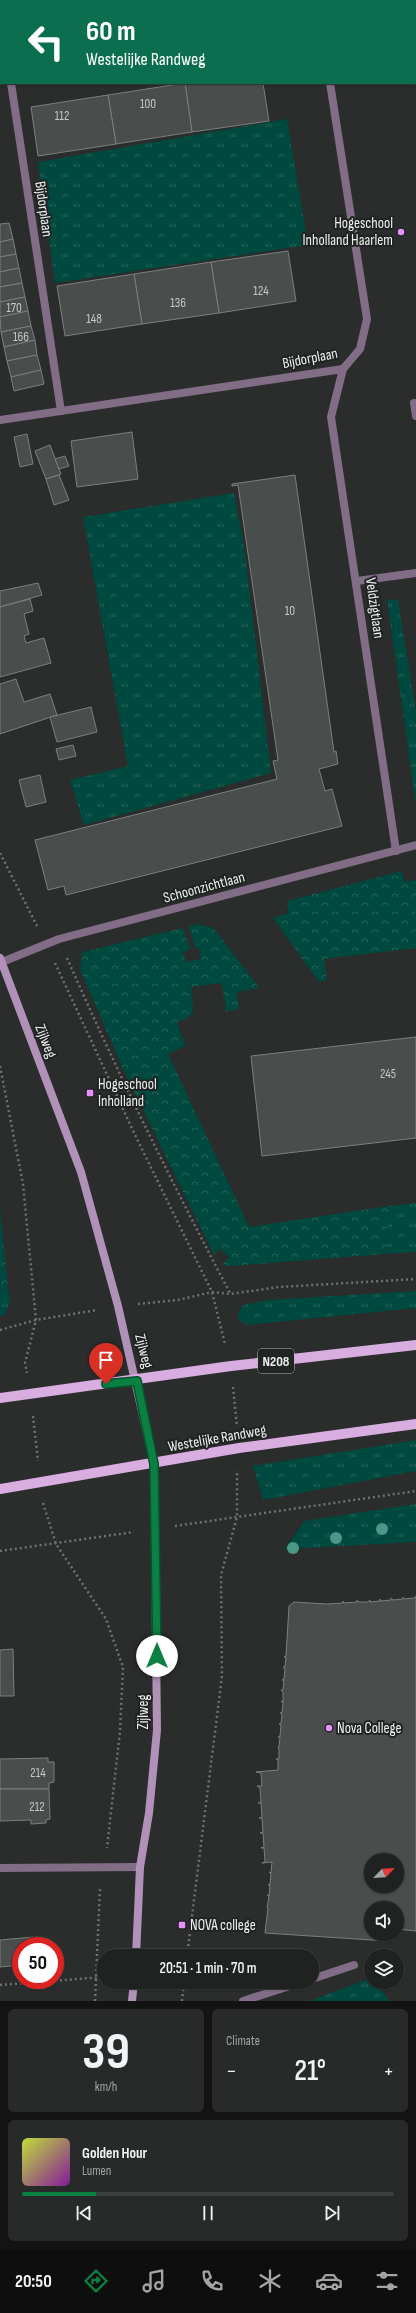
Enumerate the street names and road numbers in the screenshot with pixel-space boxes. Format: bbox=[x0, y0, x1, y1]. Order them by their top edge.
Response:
street label: Bijdorplaan bbox=[30, 180, 57, 238]
street label: Bijdorplaan bbox=[281, 344, 339, 373]
street label: Veldzigtlaan bbox=[361, 577, 388, 639]
street label: Schoonzichtlaan bbox=[161, 867, 247, 907]
street label: Zijlweg bbox=[30, 1021, 61, 1061]
street label: Zijlweg bbox=[130, 1332, 157, 1370]
road number: N208 bbox=[258, 1349, 294, 1373]
street label: Westelijke Randweg bbox=[166, 1420, 268, 1456]
street label: Zijlweg bbox=[134, 1695, 153, 1729]

